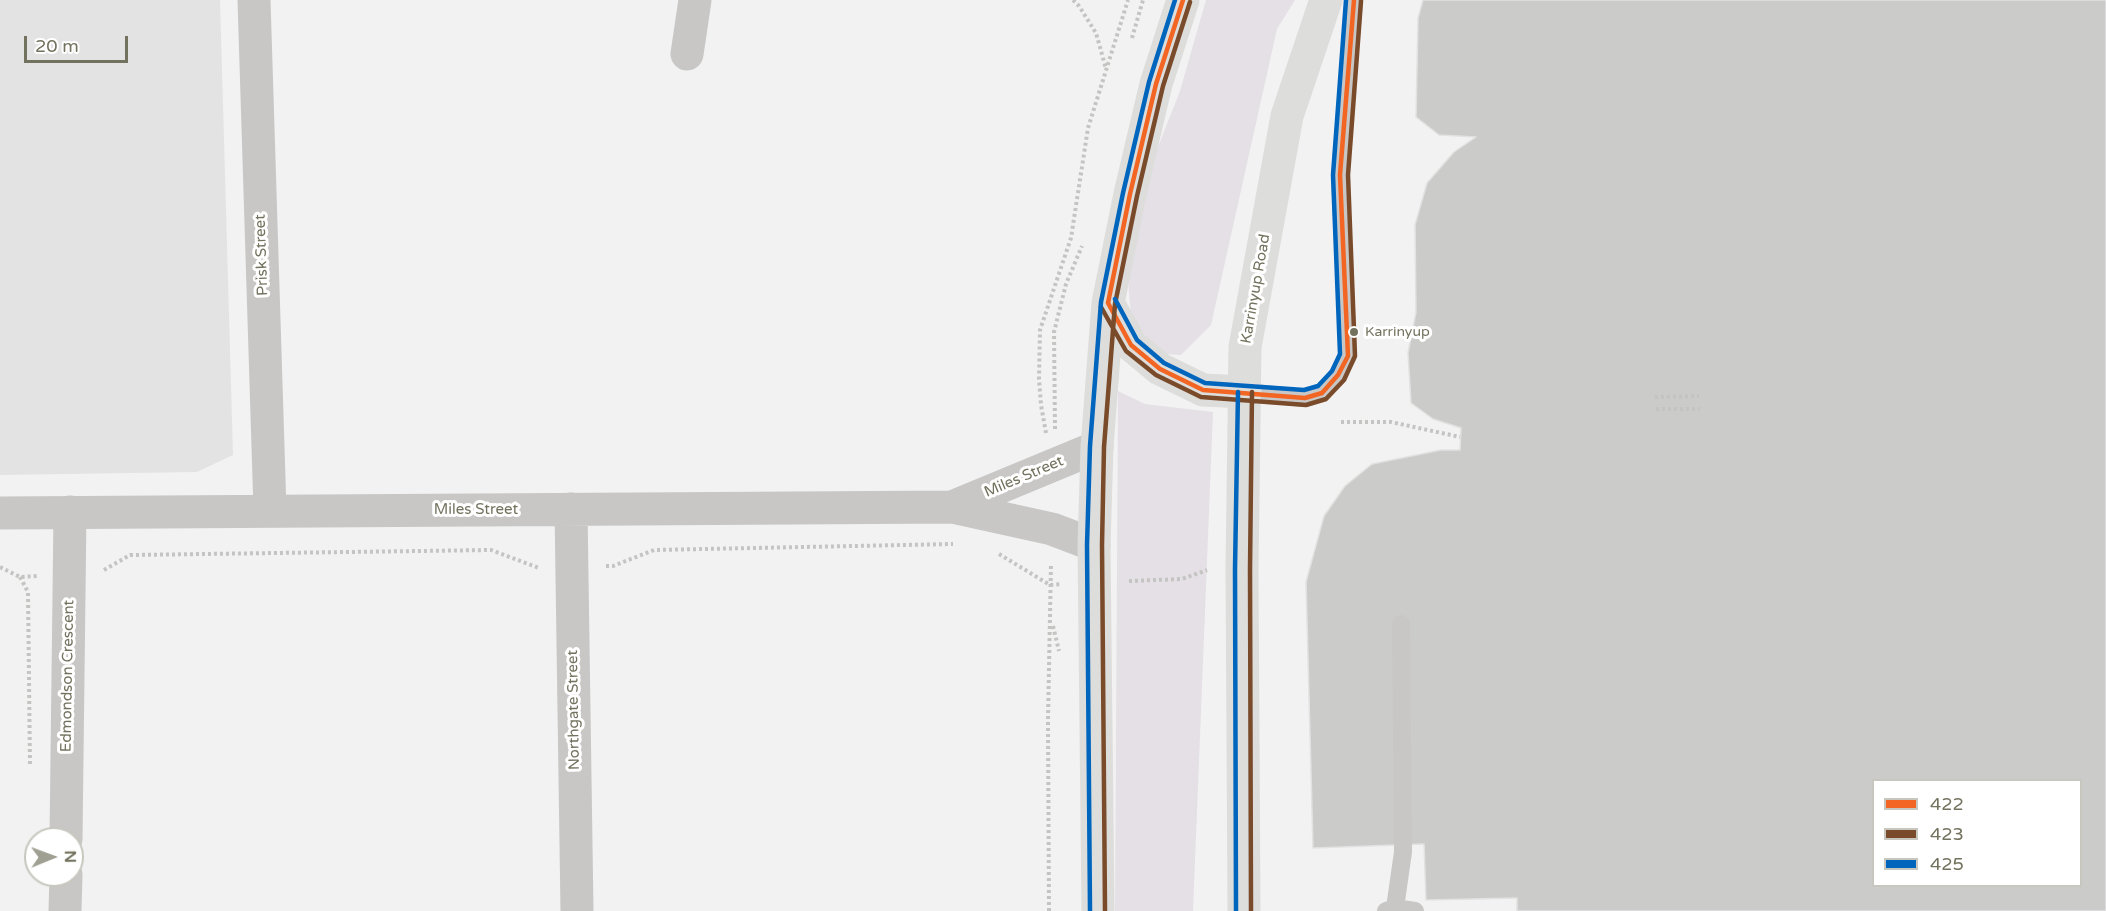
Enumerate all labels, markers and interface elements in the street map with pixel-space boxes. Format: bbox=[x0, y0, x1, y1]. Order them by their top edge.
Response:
scale bar bbox=[27, 24, 130, 62]
text: 20 m bbox=[35, 35, 79, 57]
street label: Prisk Street bbox=[252, 214, 272, 296]
street label: Karrinyup Road bbox=[1238, 233, 1274, 345]
place label: Karrinyup bbox=[1365, 324, 1430, 340]
marker: Karrinyup bbox=[1348, 326, 1360, 338]
street label: Miles Street bbox=[982, 452, 1066, 502]
street label: Miles Street bbox=[434, 501, 518, 519]
street label: Edmondson Crescent bbox=[58, 600, 78, 752]
street label: Northgate Street bbox=[564, 650, 584, 770]
legend bbox=[1872, 779, 2082, 887]
text: 422 bbox=[1930, 793, 1964, 815]
text: 423 bbox=[1930, 823, 1964, 845]
north arrow bbox=[24, 827, 84, 887]
text: N bbox=[60, 850, 80, 863]
text: 425 bbox=[1930, 853, 1964, 875]

